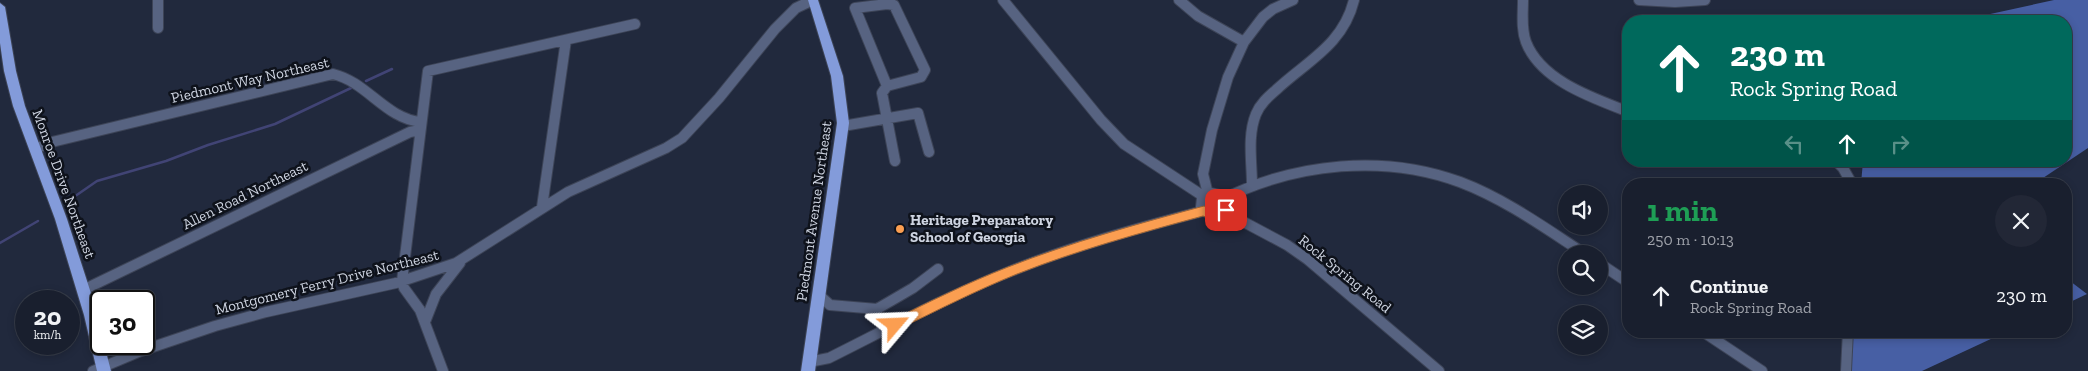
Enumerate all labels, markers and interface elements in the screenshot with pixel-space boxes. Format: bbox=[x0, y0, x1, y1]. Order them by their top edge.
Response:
text: 230 m bbox=[1730, 33, 1825, 75]
icon: ahead bbox=[1647, 35, 1712, 100]
street label: Piedmont Way Northeast bbox=[169, 53, 331, 107]
text: Rock Spring Road bbox=[1730, 75, 1897, 102]
street label: Monroe Drive Northeast bbox=[29, 107, 100, 261]
street label: Piedmont Avenue Northeast bbox=[792, 119, 836, 302]
icon: left bbox=[1780, 130, 1808, 158]
icon: ahead bbox=[1833, 130, 1861, 158]
icon: right bbox=[1886, 130, 1914, 158]
street label: Allen Road Northeast bbox=[179, 157, 311, 233]
map controls bbox=[1558, 185, 1608, 355]
button: sound bbox=[1558, 185, 1608, 235]
pin bbox=[1205, 189, 1247, 231]
text: 1 min bbox=[1647, 193, 1718, 229]
button: close bbox=[1995, 195, 2047, 247]
icon: arrive bbox=[1212, 196, 1240, 224]
place label: Heritage Preparatory School of Georgia bbox=[910, 211, 1053, 246]
marker: Heritage Preparatory School of Georgia bbox=[894, 223, 906, 235]
text: 250 m · 10:13 bbox=[1647, 230, 1734, 249]
street label: Rock Spring Road bbox=[1295, 231, 1396, 317]
street label: Montgomery Ferry Drive Northeast bbox=[213, 245, 441, 319]
button: search bbox=[1558, 245, 1608, 295]
text: Continue bbox=[1690, 275, 1768, 298]
icon: ahead bbox=[1647, 282, 1675, 310]
text: 230 m bbox=[1996, 284, 2047, 307]
speed limit sign: 30 bbox=[90, 290, 155, 355]
position arrow bbox=[868, 298, 920, 350]
text: Rock Spring Road bbox=[1690, 298, 1812, 317]
text: 20 bbox=[34, 301, 61, 331]
button: layers bbox=[1558, 305, 1608, 355]
text: km/h bbox=[34, 328, 61, 342]

